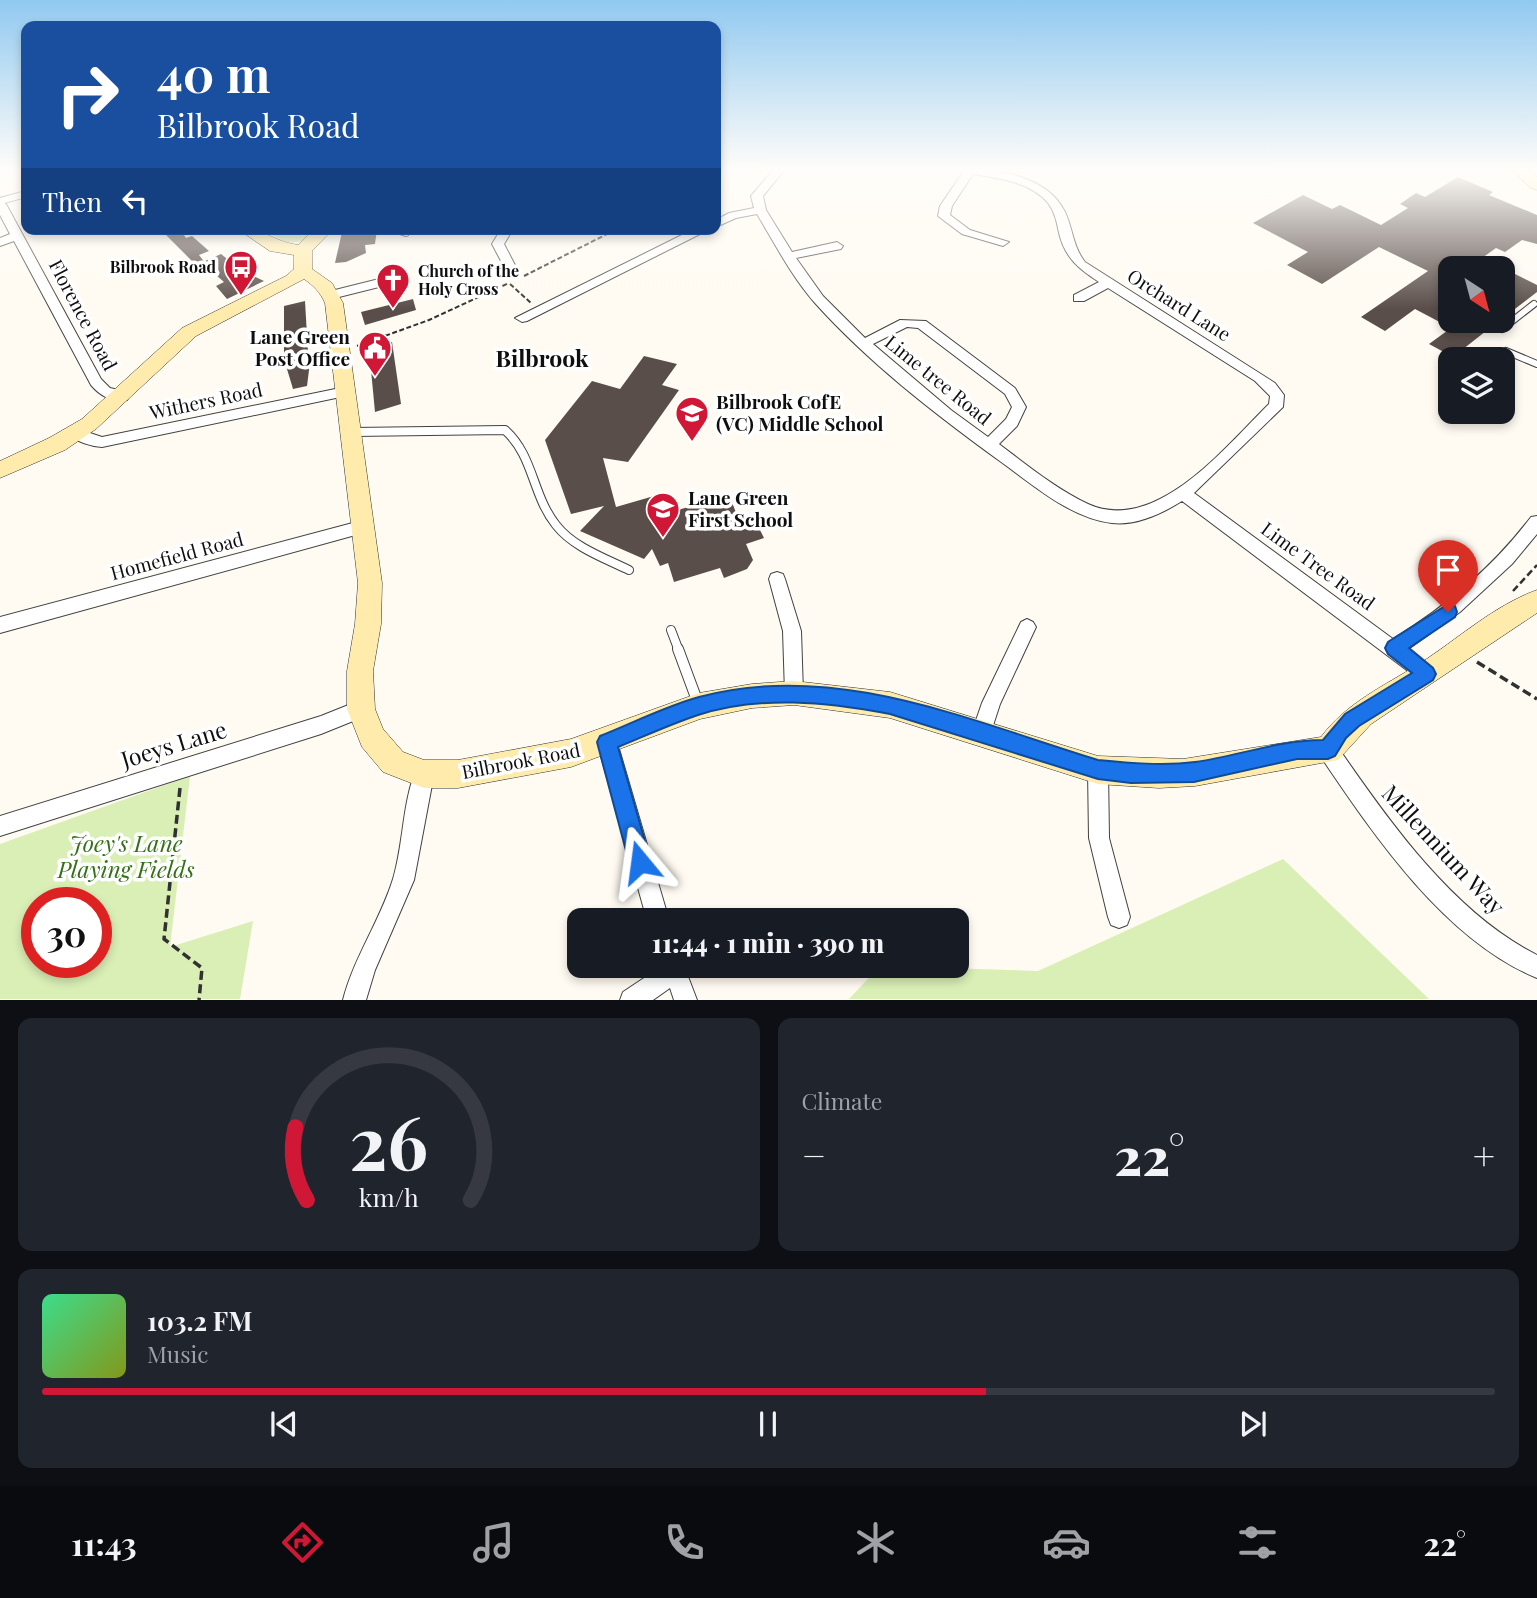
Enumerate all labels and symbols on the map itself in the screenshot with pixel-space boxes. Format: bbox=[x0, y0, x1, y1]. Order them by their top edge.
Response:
bus stop icon: Bilbrook Road bbox=[222, 248, 260, 297]
street label: Florence Road bbox=[44, 254, 124, 375]
place label: Bilbrook Road bbox=[110, 256, 216, 277]
north arrow bbox=[1438, 256, 1516, 332]
place label: Church of the Holy Cross bbox=[418, 260, 519, 299]
church icon: Church of the Holy Cross bbox=[374, 261, 412, 310]
street label: Orchard Lane bbox=[1123, 262, 1236, 346]
place label: Lane Green Post Office bbox=[250, 323, 350, 371]
street label: Lime tree Road bbox=[880, 328, 997, 430]
public building icon: Lane Green Post Office bbox=[356, 329, 394, 378]
district label: Bilbrook bbox=[496, 342, 589, 373]
street label: Withers Road bbox=[146, 375, 265, 425]
place label: Bilbrook CofE (VC) Middle School bbox=[716, 388, 884, 436]
school or university icon: Bilbrook CofE (VC) Middle School bbox=[673, 394, 711, 443]
place label: Lane Green First School bbox=[688, 484, 793, 532]
school or university icon: Lane Green First School bbox=[644, 490, 682, 539]
street label: Lime Tree Road bbox=[1257, 515, 1381, 615]
street label: Homefield Road bbox=[107, 525, 246, 585]
pin bbox=[1418, 540, 1478, 612]
street label: Joeys Lane bbox=[116, 713, 230, 775]
street label: Bilbrook Road bbox=[459, 736, 582, 784]
street label: Millennium Way bbox=[1376, 777, 1513, 921]
position arrow bbox=[603, 825, 677, 899]
park label: Joey's Lane Playing Fields bbox=[57, 827, 195, 884]
speed limit sign: 30 bbox=[21, 887, 112, 978]

